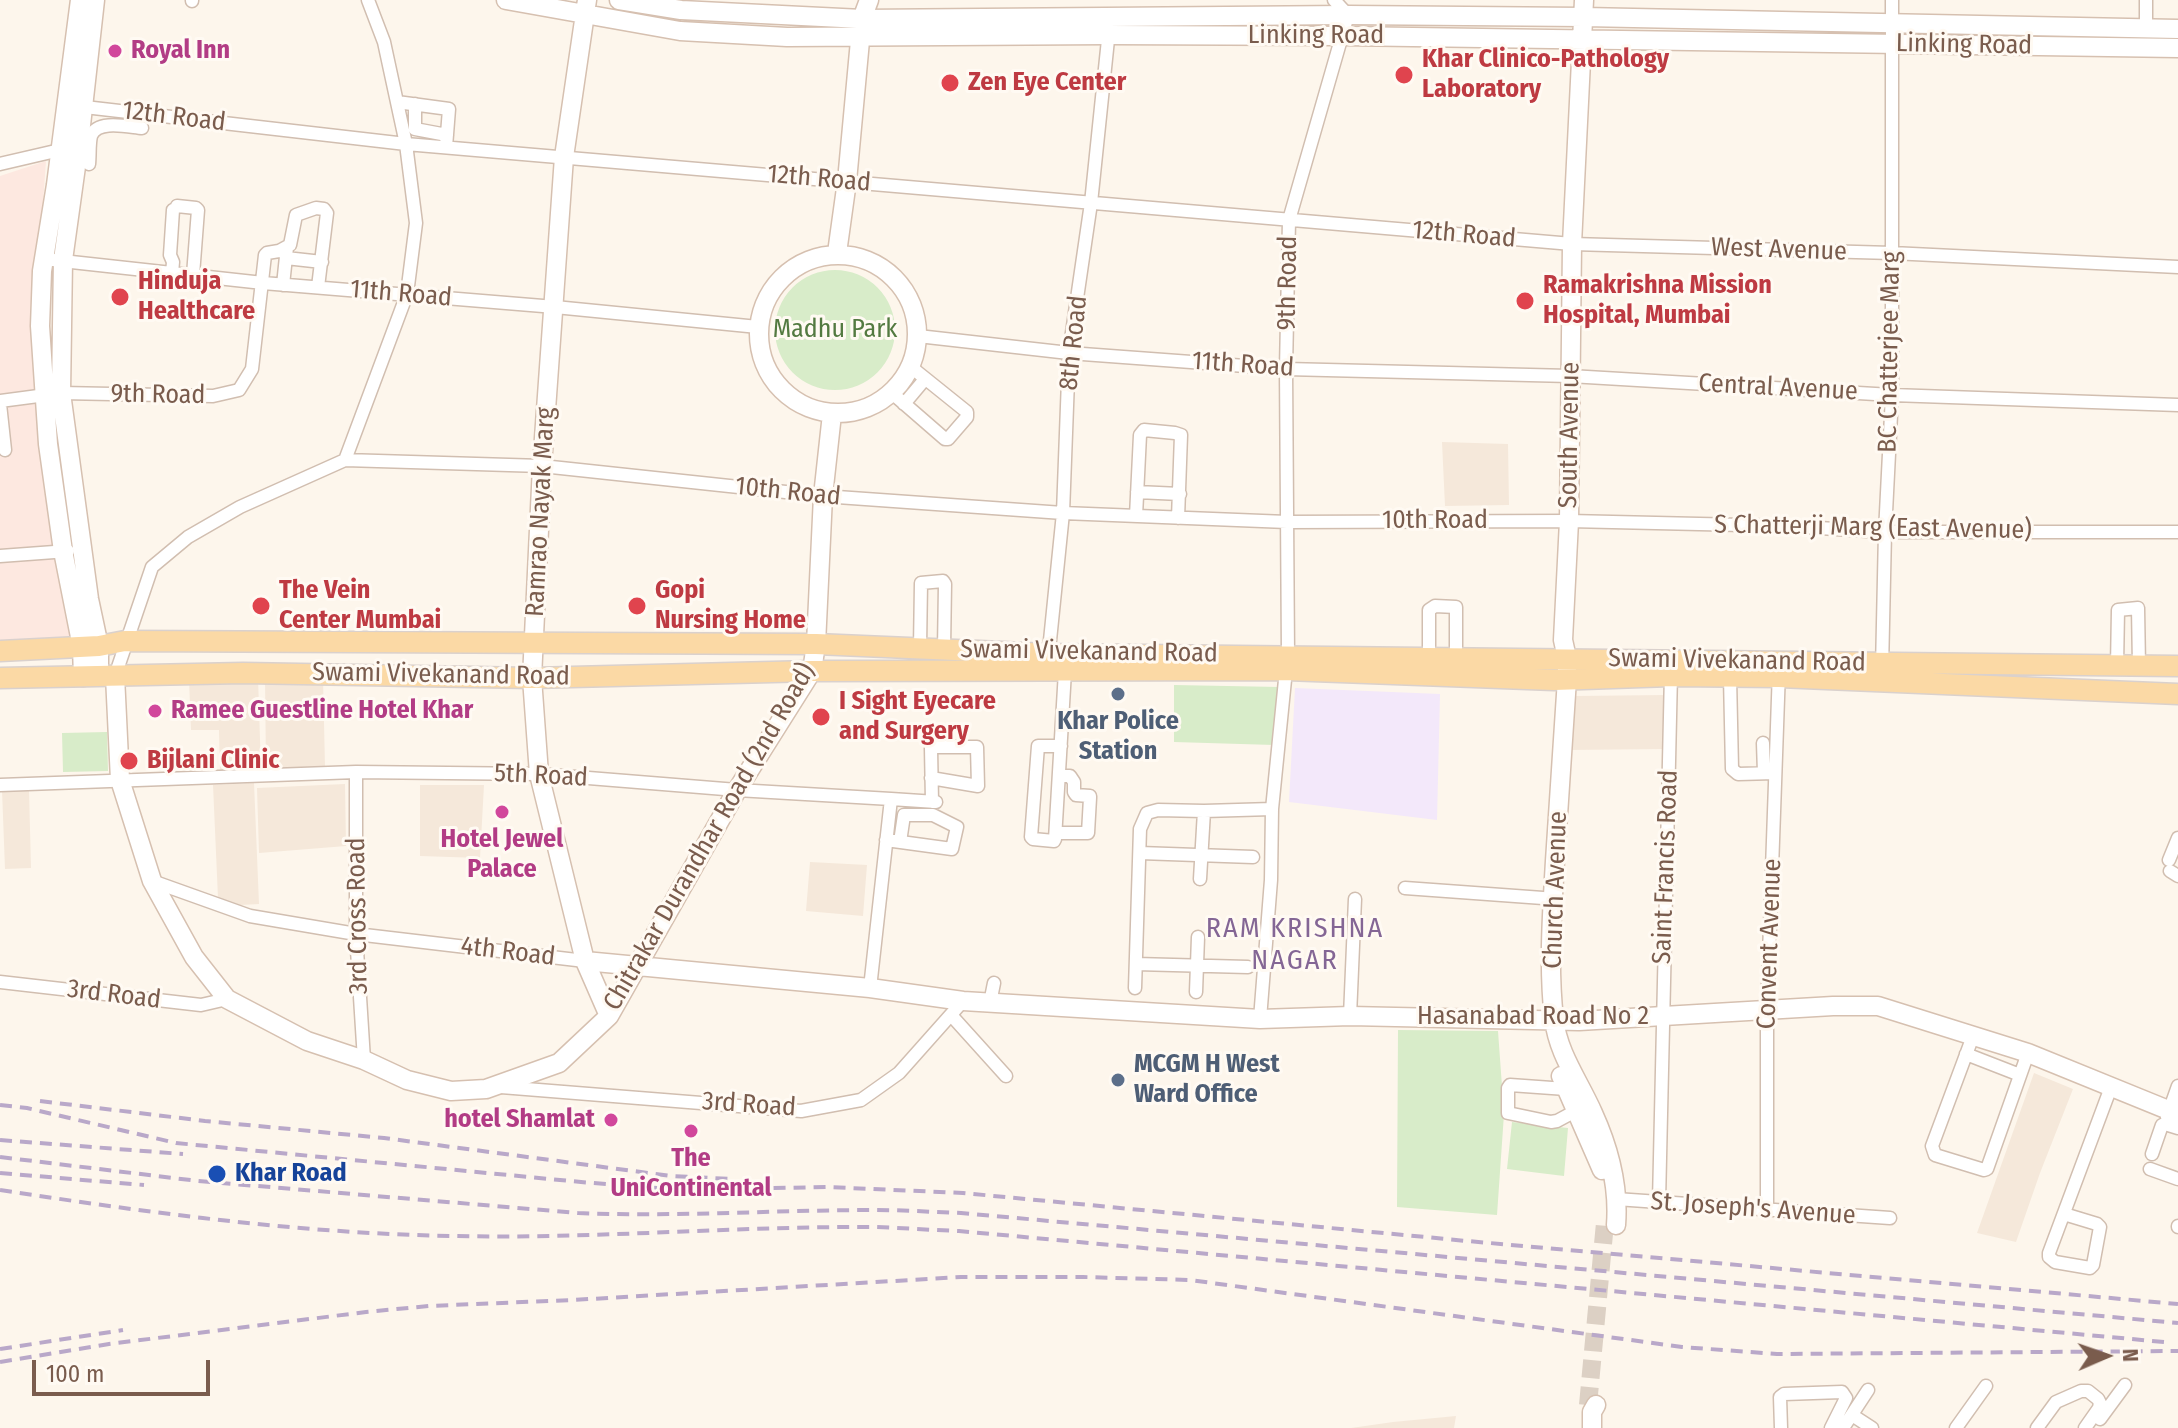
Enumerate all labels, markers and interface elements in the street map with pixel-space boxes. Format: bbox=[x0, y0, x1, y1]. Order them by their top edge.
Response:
street label: Linking Road bbox=[1248, 20, 1384, 52]
street label: Linking Road bbox=[1896, 28, 2032, 62]
place label: Royal Inn bbox=[131, 35, 230, 67]
marker: Royal Inn bbox=[106, 42, 124, 60]
place label: Khar Clinico-Pathology Laboratory bbox=[1422, 44, 1669, 106]
marker: Khar Clinico-Pathology Laboratory bbox=[1393, 64, 1415, 86]
place label: Zen Eye Center bbox=[968, 67, 1126, 99]
marker: Zen Eye Center bbox=[939, 72, 961, 94]
street label: 12th Road bbox=[121, 95, 227, 139]
street label: 12th Road bbox=[766, 159, 872, 199]
street label: 12th Road bbox=[1411, 215, 1517, 255]
street label: West Avenue bbox=[1711, 232, 1847, 268]
street label: 9th Road bbox=[1272, 235, 1304, 331]
street label: BC Chatterjee Marg bbox=[1873, 251, 1907, 453]
place label: Hinduja Healthcare bbox=[138, 266, 255, 328]
place label: Ramakrishna Mission Hospital, Mumbai bbox=[1543, 270, 1772, 332]
street label: 11th Road bbox=[349, 274, 453, 314]
marker: Hinduja Healthcare bbox=[109, 286, 131, 308]
marker: Ramakrishna Mission Hospital, Mumbai bbox=[1514, 290, 1536, 312]
street label: 8th Road bbox=[1054, 294, 1094, 392]
park label: Madhu Park bbox=[773, 314, 897, 346]
street label: 11th Road bbox=[1191, 346, 1295, 384]
street label: South Avenue bbox=[1553, 361, 1587, 509]
street label: Central Avenue bbox=[1697, 368, 1859, 408]
street label: 9th Road bbox=[110, 379, 206, 411]
street label: Ramrao Nayak Marg bbox=[520, 406, 562, 618]
street label: 10th Road bbox=[734, 471, 842, 513]
street label: 10th Road bbox=[1382, 505, 1488, 537]
street label: S Chatterji Marg (East Avenue) bbox=[1714, 510, 2032, 546]
place label: The Vein Center Mumbai bbox=[279, 575, 441, 636]
place label: Gopi Nursing Home bbox=[655, 575, 806, 636]
marker: The Vein Center Mumbai bbox=[250, 595, 272, 617]
marker: Gopi Nursing Home bbox=[626, 595, 648, 617]
street label: Swami Vivekanand Road bbox=[960, 634, 1218, 670]
street label: Swami Vivekanand Road bbox=[1608, 643, 1866, 679]
street label: Swami Vivekanand Road bbox=[312, 657, 570, 693]
street label: Chitrakar Durandhar Road (2nd Road) bbox=[598, 658, 822, 1016]
marker: Khar Police Station bbox=[1109, 685, 1127, 703]
place label: I Sight Eyecare and Surgery bbox=[839, 686, 996, 748]
place label: Ramee Guestline Hotel Khar bbox=[171, 695, 473, 727]
marker: Ramee Guestline Hotel Khar bbox=[146, 702, 164, 720]
marker: I Sight Eyecare and Surgery bbox=[810, 706, 832, 728]
place label: Khar Police Station bbox=[1057, 706, 1179, 768]
place label: Bijlani Clinic bbox=[147, 745, 280, 777]
marker: Bijlani Clinic bbox=[118, 750, 140, 772]
street label: 5th Road bbox=[493, 758, 589, 794]
street label: Saint Francis Road bbox=[1647, 769, 1685, 965]
marker: Hotel Jewel Palace bbox=[493, 803, 511, 821]
street label: Church Avenue bbox=[1538, 811, 1574, 969]
place label: Hotel Jewel Palace bbox=[441, 824, 563, 886]
street label: 3rd Cross Road bbox=[341, 837, 375, 995]
street label: Convent Avenue bbox=[1751, 858, 1789, 1030]
district label: RAM KRISHNA NAGAR bbox=[1206, 912, 1384, 978]
street label: 4th Road bbox=[459, 931, 557, 973]
street label: 3rd Road bbox=[65, 974, 163, 1016]
street label: Hasanabad Road No 2 bbox=[1417, 1001, 1649, 1033]
place label: MCGM H West Ward Office bbox=[1134, 1049, 1280, 1110]
marker: MCGM H West Ward Office bbox=[1109, 1071, 1127, 1089]
street label: 3rd Road bbox=[701, 1086, 797, 1124]
place label: hotel Shamlat bbox=[444, 1104, 595, 1136]
marker: hotel Shamlat bbox=[602, 1111, 620, 1129]
marker: The UniContinental bbox=[682, 1122, 700, 1140]
place label: The UniContinental bbox=[610, 1143, 772, 1204]
place label: Khar Road bbox=[235, 1158, 347, 1190]
marker: Khar Road bbox=[206, 1163, 228, 1185]
street label: St. Joseph's Avenue bbox=[1649, 1186, 1857, 1232]
north arrow bbox=[2066, 1316, 2146, 1396]
scale bar bbox=[36, 1344, 214, 1394]
text: N bbox=[2117, 1348, 2144, 1362]
text: 100 m bbox=[46, 1360, 104, 1388]

